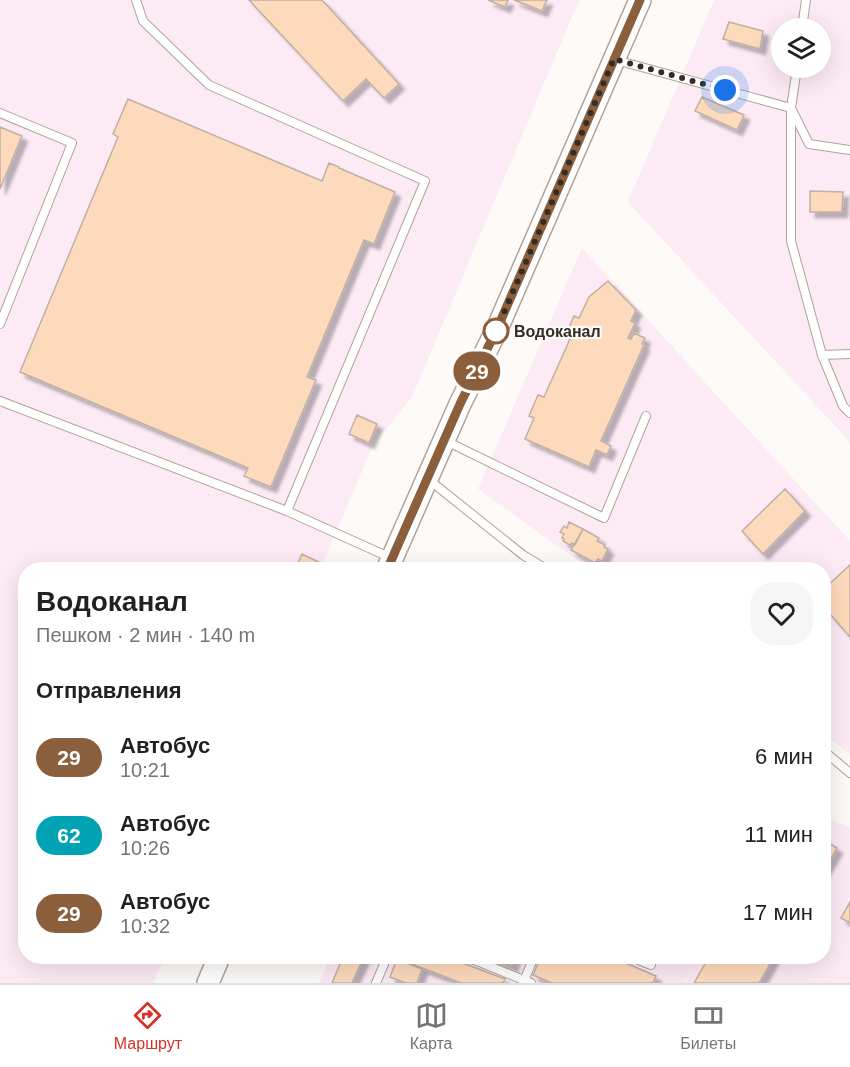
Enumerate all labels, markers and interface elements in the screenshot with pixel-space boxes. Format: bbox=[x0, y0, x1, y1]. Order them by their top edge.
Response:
map controls bbox=[771, 18, 831, 78]
button: layers bbox=[771, 18, 831, 78]
your location bbox=[710, 75, 740, 105]
marker: Водоканал bbox=[483, 318, 509, 344]
place label: Водоканал bbox=[514, 323, 601, 340]
line badge: 29 bbox=[450, 352, 504, 391]
text: 29 bbox=[465, 360, 489, 383]
button: heart bbox=[750, 582, 813, 645]
text: Водоканал bbox=[36, 586, 188, 617]
text: Пешком · 2 мин · 140 m bbox=[36, 624, 255, 646]
text: Отправления bbox=[36, 678, 182, 703]
text: Автобус bbox=[120, 733, 210, 758]
text: 6 мин bbox=[755, 744, 813, 769]
text: 29 bbox=[57, 746, 81, 769]
text: 10:21 bbox=[120, 759, 170, 781]
text: Автобус bbox=[120, 811, 210, 836]
text: 11 мин bbox=[744, 822, 813, 847]
text: 62 bbox=[57, 824, 81, 847]
text: 10:26 bbox=[120, 837, 170, 859]
text: Автобус bbox=[120, 889, 210, 914]
text: 17 мин bbox=[743, 900, 813, 925]
text: 29 bbox=[57, 902, 81, 925]
text: 10:32 bbox=[120, 915, 170, 937]
tab: Маршрут bbox=[114, 999, 182, 1053]
tab: Карта bbox=[410, 999, 453, 1053]
tab: Билеты bbox=[680, 999, 736, 1053]

